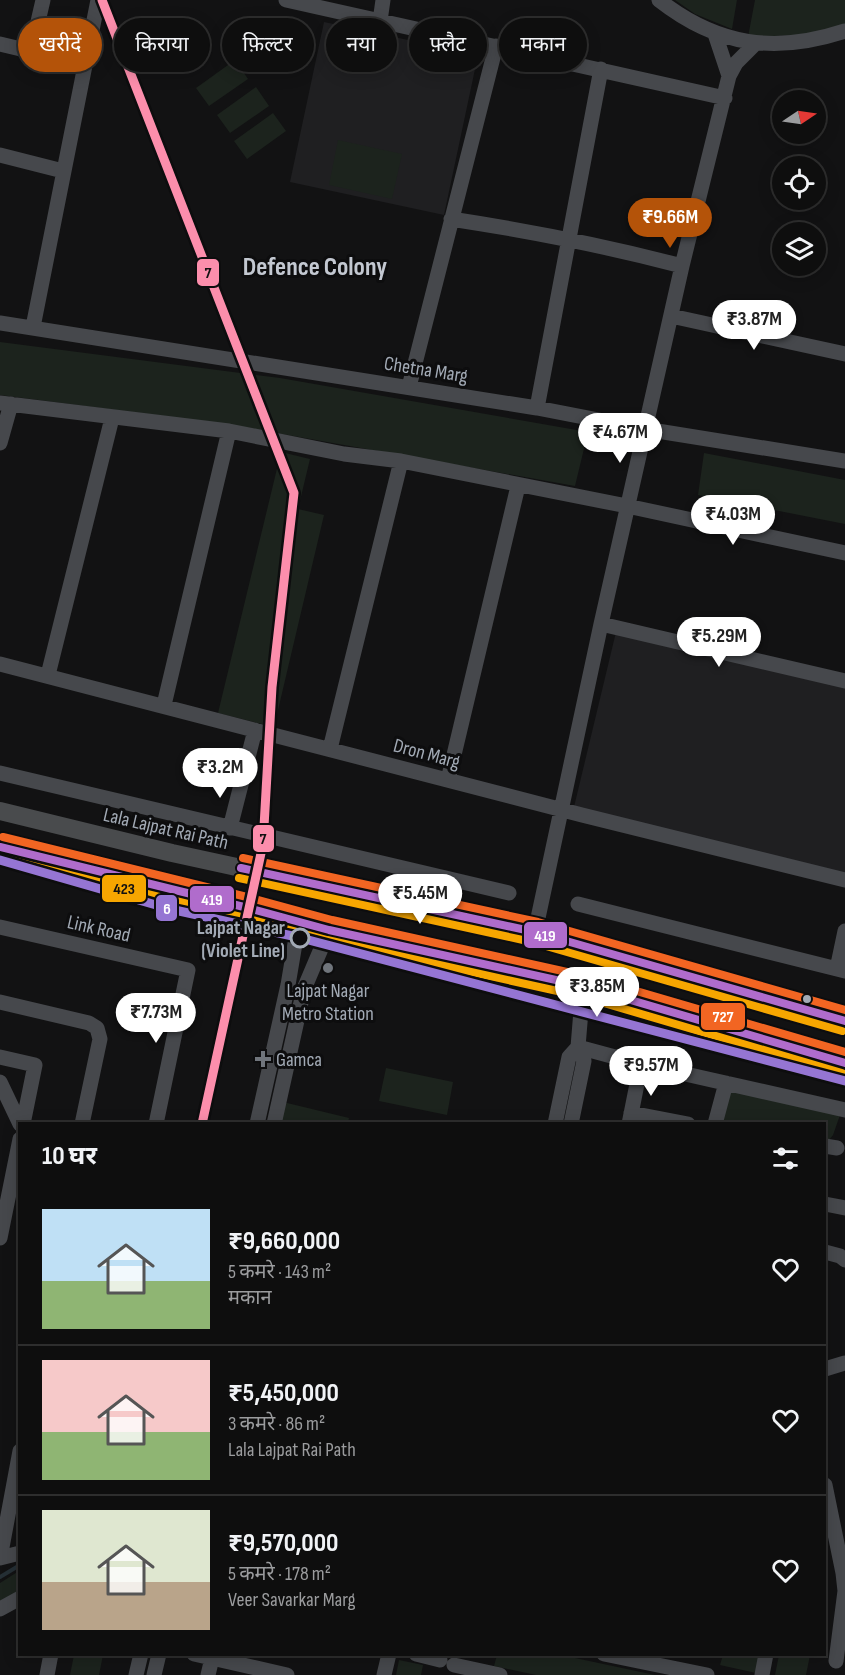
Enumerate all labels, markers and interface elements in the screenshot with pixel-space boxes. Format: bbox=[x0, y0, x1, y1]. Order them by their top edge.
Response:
chip: खरीदें bbox=[18, 18, 102, 72]
chip: किराया bbox=[114, 18, 210, 72]
chip: फ़िल्टर bbox=[222, 18, 314, 72]
chip: नया bbox=[326, 18, 397, 72]
chip: फ़्लैट bbox=[409, 18, 487, 72]
chip: मकान bbox=[499, 18, 587, 72]
north arrow bbox=[772, 90, 826, 144]
map controls bbox=[772, 90, 826, 276]
button: locate bbox=[772, 156, 826, 210]
pin: ₹9.66M bbox=[621, 198, 719, 249]
text: ₹9.66M bbox=[642, 205, 698, 229]
button: layers bbox=[772, 222, 826, 276]
district label: Defence Colony bbox=[243, 252, 387, 283]
line badge: 7 bbox=[196, 258, 220, 287]
text: 7 bbox=[205, 264, 212, 283]
pin: ₹3.87M bbox=[705, 300, 803, 351]
text: ₹3.87M bbox=[726, 307, 782, 331]
street label: Chetna Marg bbox=[382, 352, 469, 388]
pin: ₹4.67M bbox=[571, 413, 669, 464]
text: ₹4.67M bbox=[592, 420, 648, 444]
pin: ₹4.03M bbox=[684, 495, 782, 546]
text: ₹4.03M bbox=[705, 502, 761, 526]
pin: ₹5.29M bbox=[670, 617, 768, 668]
text: ₹5.29M bbox=[691, 624, 747, 648]
street label: Dron Marg bbox=[391, 734, 463, 774]
pin: ₹3.2M bbox=[178, 748, 262, 799]
text: ₹3.2M bbox=[197, 755, 243, 779]
street label: Lala Lajpat Rai Path bbox=[101, 803, 231, 855]
line badge: 7 bbox=[252, 824, 275, 853]
text: 7 bbox=[260, 830, 267, 849]
line badge: 423 bbox=[101, 874, 147, 903]
pin: ₹5.45M bbox=[371, 874, 469, 925]
text: 423 bbox=[113, 880, 135, 899]
text: ₹5.45M bbox=[392, 881, 448, 905]
line badge: 419 bbox=[189, 885, 235, 913]
text: 419 bbox=[201, 891, 223, 910]
line badge: 6 bbox=[155, 894, 178, 922]
text: 6 bbox=[163, 900, 171, 919]
street label: Link Road bbox=[65, 910, 133, 948]
place label: Lajpat Nagar (Violet Line) bbox=[197, 916, 285, 963]
line badge: 419 bbox=[523, 921, 568, 949]
text: 419 bbox=[534, 927, 556, 946]
marker: Lajpat Nagar (Violet Line) bbox=[290, 928, 310, 948]
marker: Lajpat Nagar Metro Station bbox=[321, 961, 335, 975]
pin: ₹3.85M bbox=[548, 967, 646, 1018]
text: ₹3.85M bbox=[569, 974, 625, 998]
place label: Lajpat Nagar Metro Station bbox=[282, 979, 374, 1026]
pin: ₹7.73M bbox=[107, 993, 205, 1044]
unlabelled marker bbox=[801, 993, 813, 1005]
text: ₹7.73M bbox=[130, 1000, 182, 1024]
line badge: 727 bbox=[700, 1002, 746, 1031]
text: 727 bbox=[713, 1008, 733, 1027]
pin: ₹9.57M bbox=[602, 1046, 700, 1097]
place label: Gamca bbox=[276, 1048, 322, 1072]
marker: Gamca bbox=[254, 1050, 272, 1068]
text: ₹9.57M bbox=[623, 1053, 679, 1077]
text: 10 घर bbox=[42, 1141, 97, 1172]
icon: filters bbox=[769, 1142, 802, 1175]
text: ₹9,660,000 bbox=[228, 1226, 340, 1257]
icon: home bbox=[90, 1233, 162, 1305]
icon: heart bbox=[769, 1253, 802, 1286]
text: 5 कमरे · 143 m² bbox=[228, 1260, 331, 1284]
text: मकान bbox=[228, 1286, 272, 1310]
text: ₹5,450,000 bbox=[228, 1378, 339, 1409]
icon: home bbox=[90, 1384, 162, 1456]
icon: heart bbox=[769, 1404, 802, 1437]
text: 3 कमरे · 86 m² bbox=[228, 1412, 325, 1436]
text: Lala Lajpat Rai Path bbox=[228, 1438, 356, 1462]
text: ₹9,570,000 bbox=[228, 1528, 338, 1559]
icon: home bbox=[90, 1534, 162, 1606]
icon: heart bbox=[769, 1554, 802, 1587]
text: 5 कमरे · 178 m² bbox=[228, 1562, 331, 1586]
text: Veer Savarkar Marg bbox=[228, 1588, 355, 1612]

